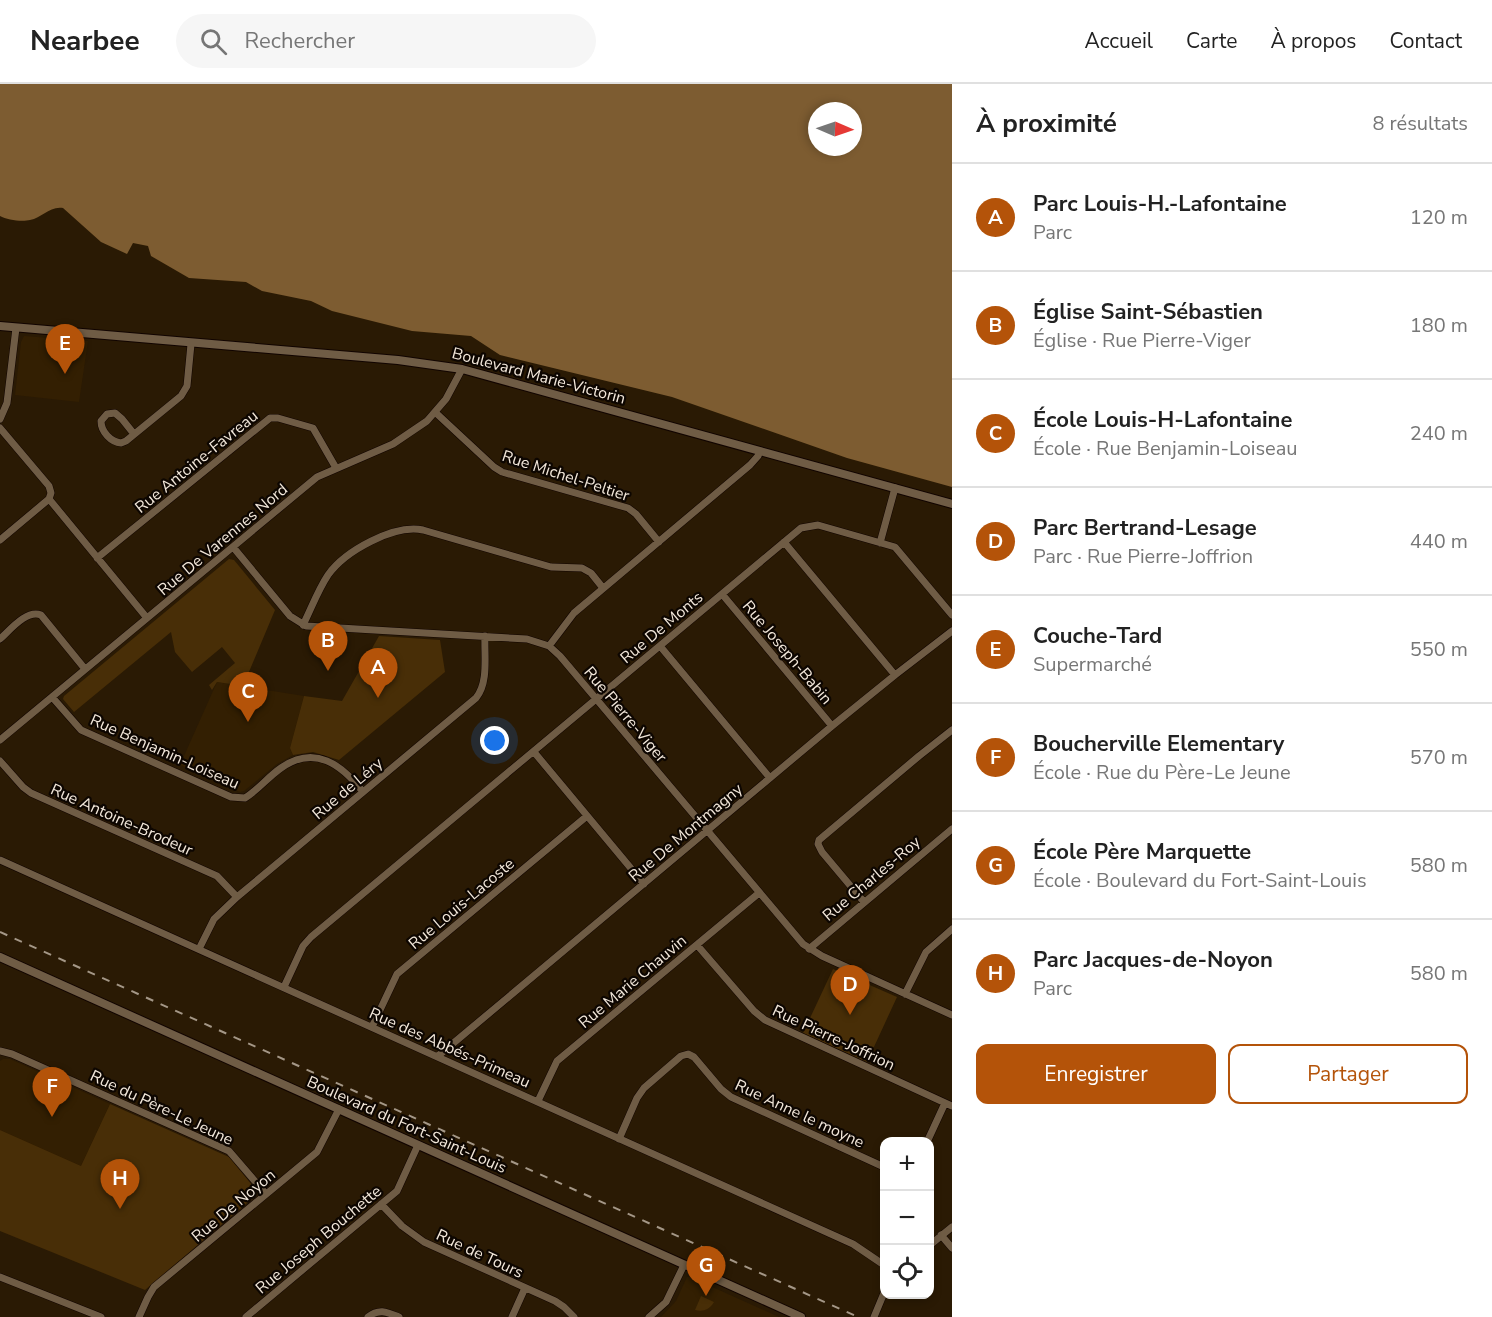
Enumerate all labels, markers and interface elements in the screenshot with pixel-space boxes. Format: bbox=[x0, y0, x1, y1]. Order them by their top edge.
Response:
search box bbox=[176, 14, 596, 68]
text: Nearbee bbox=[30, 22, 140, 60]
icon: search bbox=[197, 25, 230, 58]
text: Rechercher bbox=[245, 26, 355, 56]
text: Accueil bbox=[1084, 27, 1153, 55]
text: Carte bbox=[1186, 27, 1237, 55]
text: À propos bbox=[1270, 27, 1356, 55]
text: Contact bbox=[1389, 27, 1462, 55]
north arrow bbox=[808, 102, 862, 156]
text: À proximité bbox=[976, 106, 1117, 141]
text: 8 résultats bbox=[1372, 110, 1468, 137]
text: Parc Louis-H.-Lafontaine bbox=[1033, 189, 1287, 219]
text: A bbox=[988, 204, 1003, 231]
text: 120 m bbox=[1410, 204, 1468, 231]
text: Parc bbox=[1033, 219, 1072, 246]
text: Église Saint-Sébastien bbox=[1033, 297, 1263, 327]
text: B bbox=[989, 312, 1002, 339]
text: 180 m bbox=[1410, 312, 1468, 339]
pin: E bbox=[46, 324, 84, 374]
text: Église · Rue Pierre-Viger bbox=[1033, 327, 1251, 354]
street label: Boulevard Marie-Victorin bbox=[450, 342, 628, 410]
street label: Rue Antoine-Favreau bbox=[130, 405, 263, 518]
text: École Louis-H-Lafontaine bbox=[1033, 405, 1292, 435]
text: C bbox=[989, 420, 1002, 447]
text: 240 m bbox=[1410, 420, 1468, 447]
text: École · Rue Benjamin-Loiseau bbox=[1033, 435, 1297, 462]
street label: Rue Michel-Peltier bbox=[499, 445, 632, 507]
street label: Rue De Varennes Nord bbox=[153, 479, 292, 601]
text: Parc Bertrand-Lesage bbox=[1033, 513, 1257, 543]
text: D bbox=[988, 528, 1003, 555]
text: 440 m bbox=[1410, 528, 1468, 555]
text: Parc · Rue Pierre-Joffrion bbox=[1033, 543, 1253, 570]
street label: Rue De Monts bbox=[616, 587, 708, 669]
street label: Rue Joseph-Babin bbox=[737, 596, 837, 709]
text: Couche-Tard bbox=[1033, 621, 1162, 651]
pin: B bbox=[308, 622, 348, 671]
text: E bbox=[990, 636, 1001, 663]
text: 550 m bbox=[1410, 636, 1468, 663]
pin: A bbox=[358, 648, 398, 698]
text: Supermarché bbox=[1033, 651, 1152, 678]
street label: Rue Pierre-Viger bbox=[579, 662, 672, 768]
pin: C bbox=[228, 672, 268, 722]
street label: Rue Benjamin-Loiseau bbox=[87, 709, 243, 795]
your location bbox=[480, 726, 509, 755]
text: Boucherville Elementary bbox=[1033, 729, 1284, 759]
text: F bbox=[990, 744, 1001, 771]
text: 570 m bbox=[1410, 744, 1468, 771]
street label: Rue de Léry bbox=[308, 752, 388, 825]
text: École · Rue du Père-Le Jeune bbox=[1033, 759, 1291, 786]
street label: Rue De Montmagny bbox=[624, 778, 748, 887]
street label: Rue Antoine-Brodeur bbox=[47, 779, 196, 861]
street label: Rue Charles-Roy bbox=[818, 831, 926, 926]
text: École Père Marquette bbox=[1033, 837, 1251, 867]
text: G bbox=[988, 852, 1003, 879]
text: 580 m bbox=[1410, 852, 1468, 879]
street label: Rue Louis-Lacoste bbox=[404, 853, 519, 955]
text: École · Boulevard du Fort-Saint-Louis bbox=[1033, 867, 1367, 894]
street label: Rue Marie Chauvin bbox=[574, 930, 691, 1034]
text: Parc Jacques-de-Noyon bbox=[1033, 945, 1273, 975]
text: H bbox=[988, 960, 1003, 987]
text: 580 m bbox=[1410, 960, 1468, 987]
pin: D bbox=[830, 966, 870, 1015]
text: Parc bbox=[1033, 975, 1072, 1002]
street label: Rue Pierre-Joffrion bbox=[769, 1000, 898, 1076]
street label: Rue des Abbés-Primeau bbox=[365, 1002, 534, 1093]
button: Enregistrer bbox=[976, 1044, 1216, 1104]
button: Partager bbox=[1228, 1044, 1468, 1104]
street label: Rue du Père-Le Jeune bbox=[86, 1065, 237, 1151]
pin: F bbox=[32, 1068, 72, 1117]
street label: Boulevard du Fort-Saint-Louis bbox=[303, 1071, 510, 1179]
street label: Rue Anne le moyne bbox=[731, 1074, 868, 1154]
map controls bbox=[880, 1137, 934, 1299]
button: + bbox=[880, 1137, 934, 1191]
pin: H bbox=[100, 1160, 140, 1209]
street label: Rue De Noyon bbox=[187, 1164, 280, 1247]
street label: Rue Joseph Bouchette bbox=[251, 1180, 386, 1299]
button: − bbox=[880, 1191, 934, 1245]
street label: Rue de Tours bbox=[432, 1224, 527, 1284]
button: locate bbox=[880, 1245, 934, 1299]
pin: G bbox=[686, 1246, 726, 1296]

